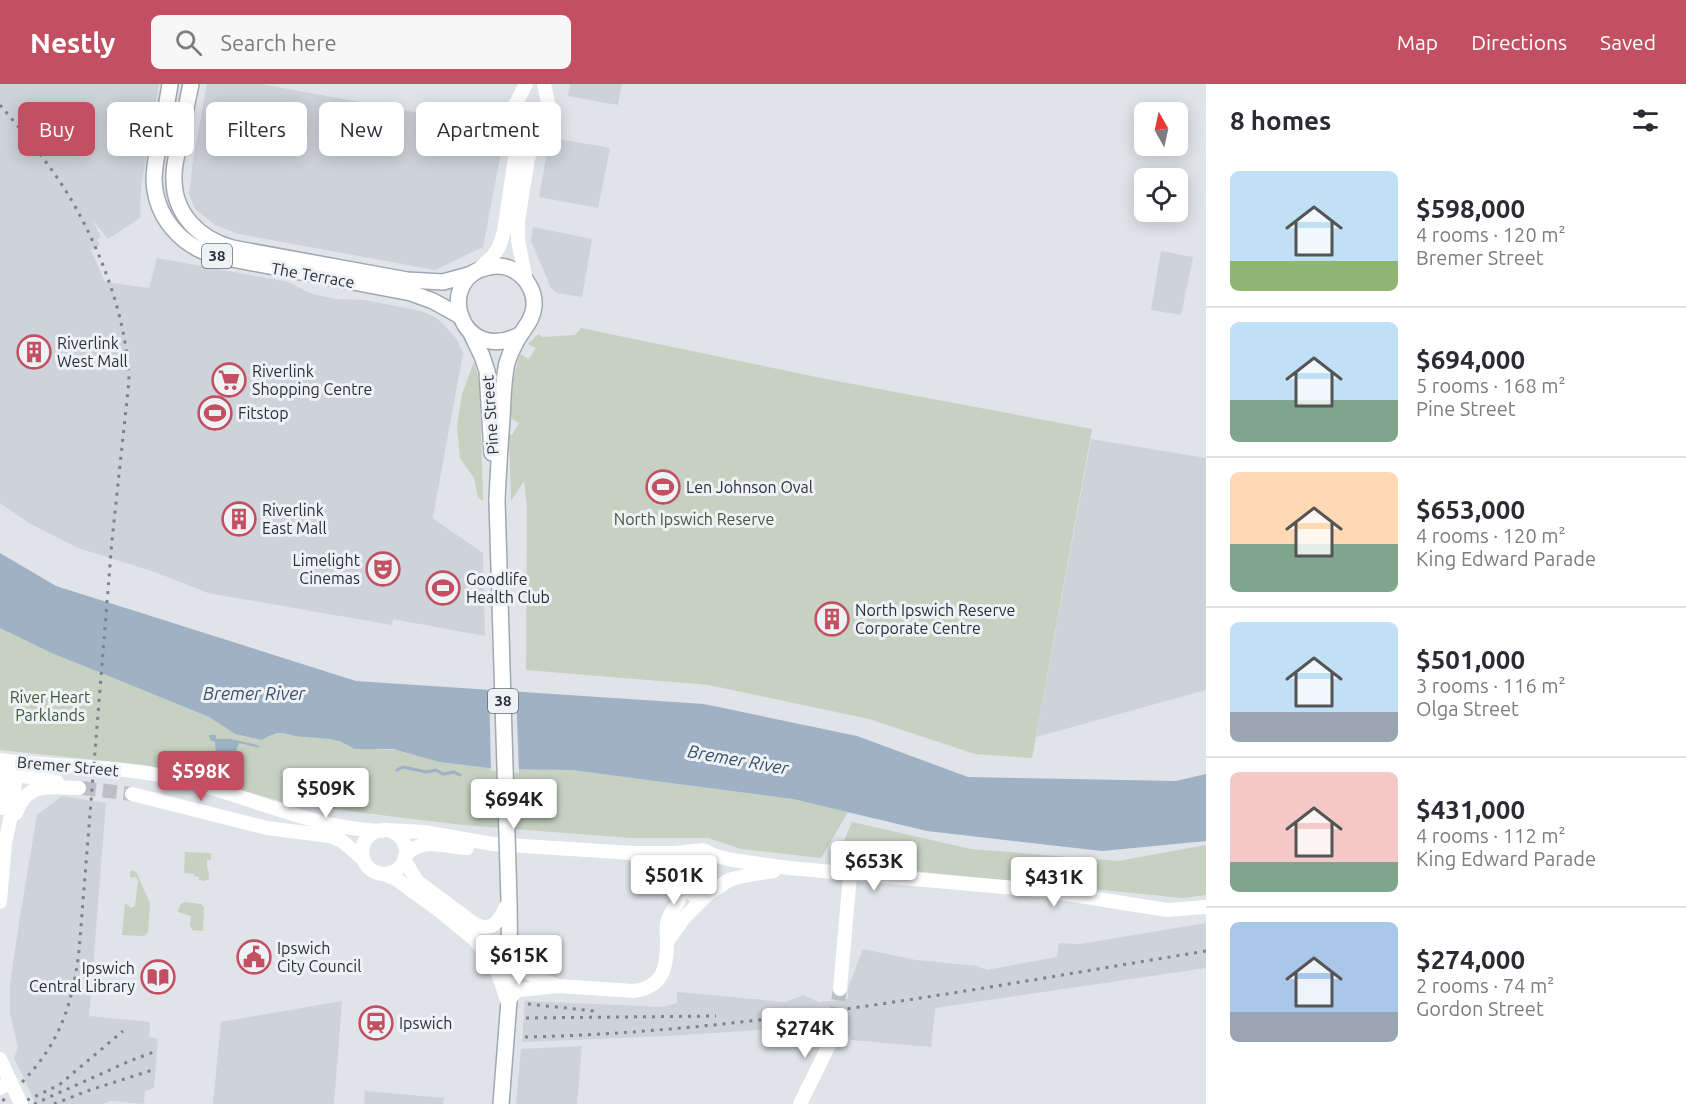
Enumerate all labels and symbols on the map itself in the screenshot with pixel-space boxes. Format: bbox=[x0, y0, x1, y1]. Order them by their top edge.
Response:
north arrow bbox=[1134, 102, 1188, 156]
road number: 38 bbox=[202, 244, 232, 268]
street label: The Terrace bbox=[270, 259, 356, 291]
building icon: Riverlink West Mall bbox=[16, 334, 52, 370]
place label: Riverlink West Mall bbox=[57, 334, 128, 370]
supermarket icon: Riverlink Shopping Centre bbox=[211, 362, 247, 398]
place label: Riverlink Shopping Centre bbox=[252, 362, 372, 398]
street label: Pine Street bbox=[478, 374, 502, 455]
sports icon: Fitstop bbox=[197, 395, 233, 431]
place label: Fitstop bbox=[238, 404, 289, 422]
sports icon: Len Johnson Oval bbox=[645, 469, 681, 505]
place label: Len Johnson Oval bbox=[686, 478, 813, 496]
building icon: Riverlink East Mall bbox=[221, 501, 257, 537]
place label: Riverlink East Mall bbox=[262, 501, 327, 537]
park label: North Ipswich Reserve bbox=[614, 510, 774, 528]
place label: Limelight Cinemas bbox=[293, 551, 361, 587]
theatre icon: Limelight Cinemas bbox=[365, 551, 401, 587]
sports icon: Goodlife Health Club bbox=[425, 570, 461, 606]
place label: Goodlife Health Club bbox=[466, 570, 550, 606]
building icon: North Ipswich Reserve Corporate Centre bbox=[814, 601, 850, 637]
place label: North Ipswich Reserve Corporate Centre bbox=[855, 601, 1015, 637]
water label: Bremer River bbox=[203, 683, 306, 703]
park label: River Heart Parklands bbox=[10, 688, 91, 724]
road number: 38 bbox=[488, 689, 518, 713]
water label: Bremer River bbox=[686, 740, 791, 778]
pin: $598K bbox=[159, 751, 243, 802]
street label: Bremer Street bbox=[16, 753, 120, 779]
pin: $509K bbox=[284, 768, 368, 819]
pin: $694K bbox=[472, 779, 556, 830]
pin: $653K bbox=[832, 841, 916, 892]
pin: $501K bbox=[632, 855, 716, 906]
pin: $431K bbox=[1012, 857, 1096, 908]
pin: $615K bbox=[477, 935, 561, 986]
public building icon: Ipswich City Council bbox=[236, 939, 272, 975]
place label: Ipswich City Council bbox=[277, 939, 361, 975]
place label: Ipswich Central Library bbox=[29, 959, 135, 995]
library icon: Ipswich Central Library bbox=[140, 959, 176, 995]
station icon: Ipswich bbox=[358, 1005, 394, 1041]
pin: $274K bbox=[763, 1008, 847, 1059]
place label: Ipswich bbox=[399, 1014, 452, 1032]

